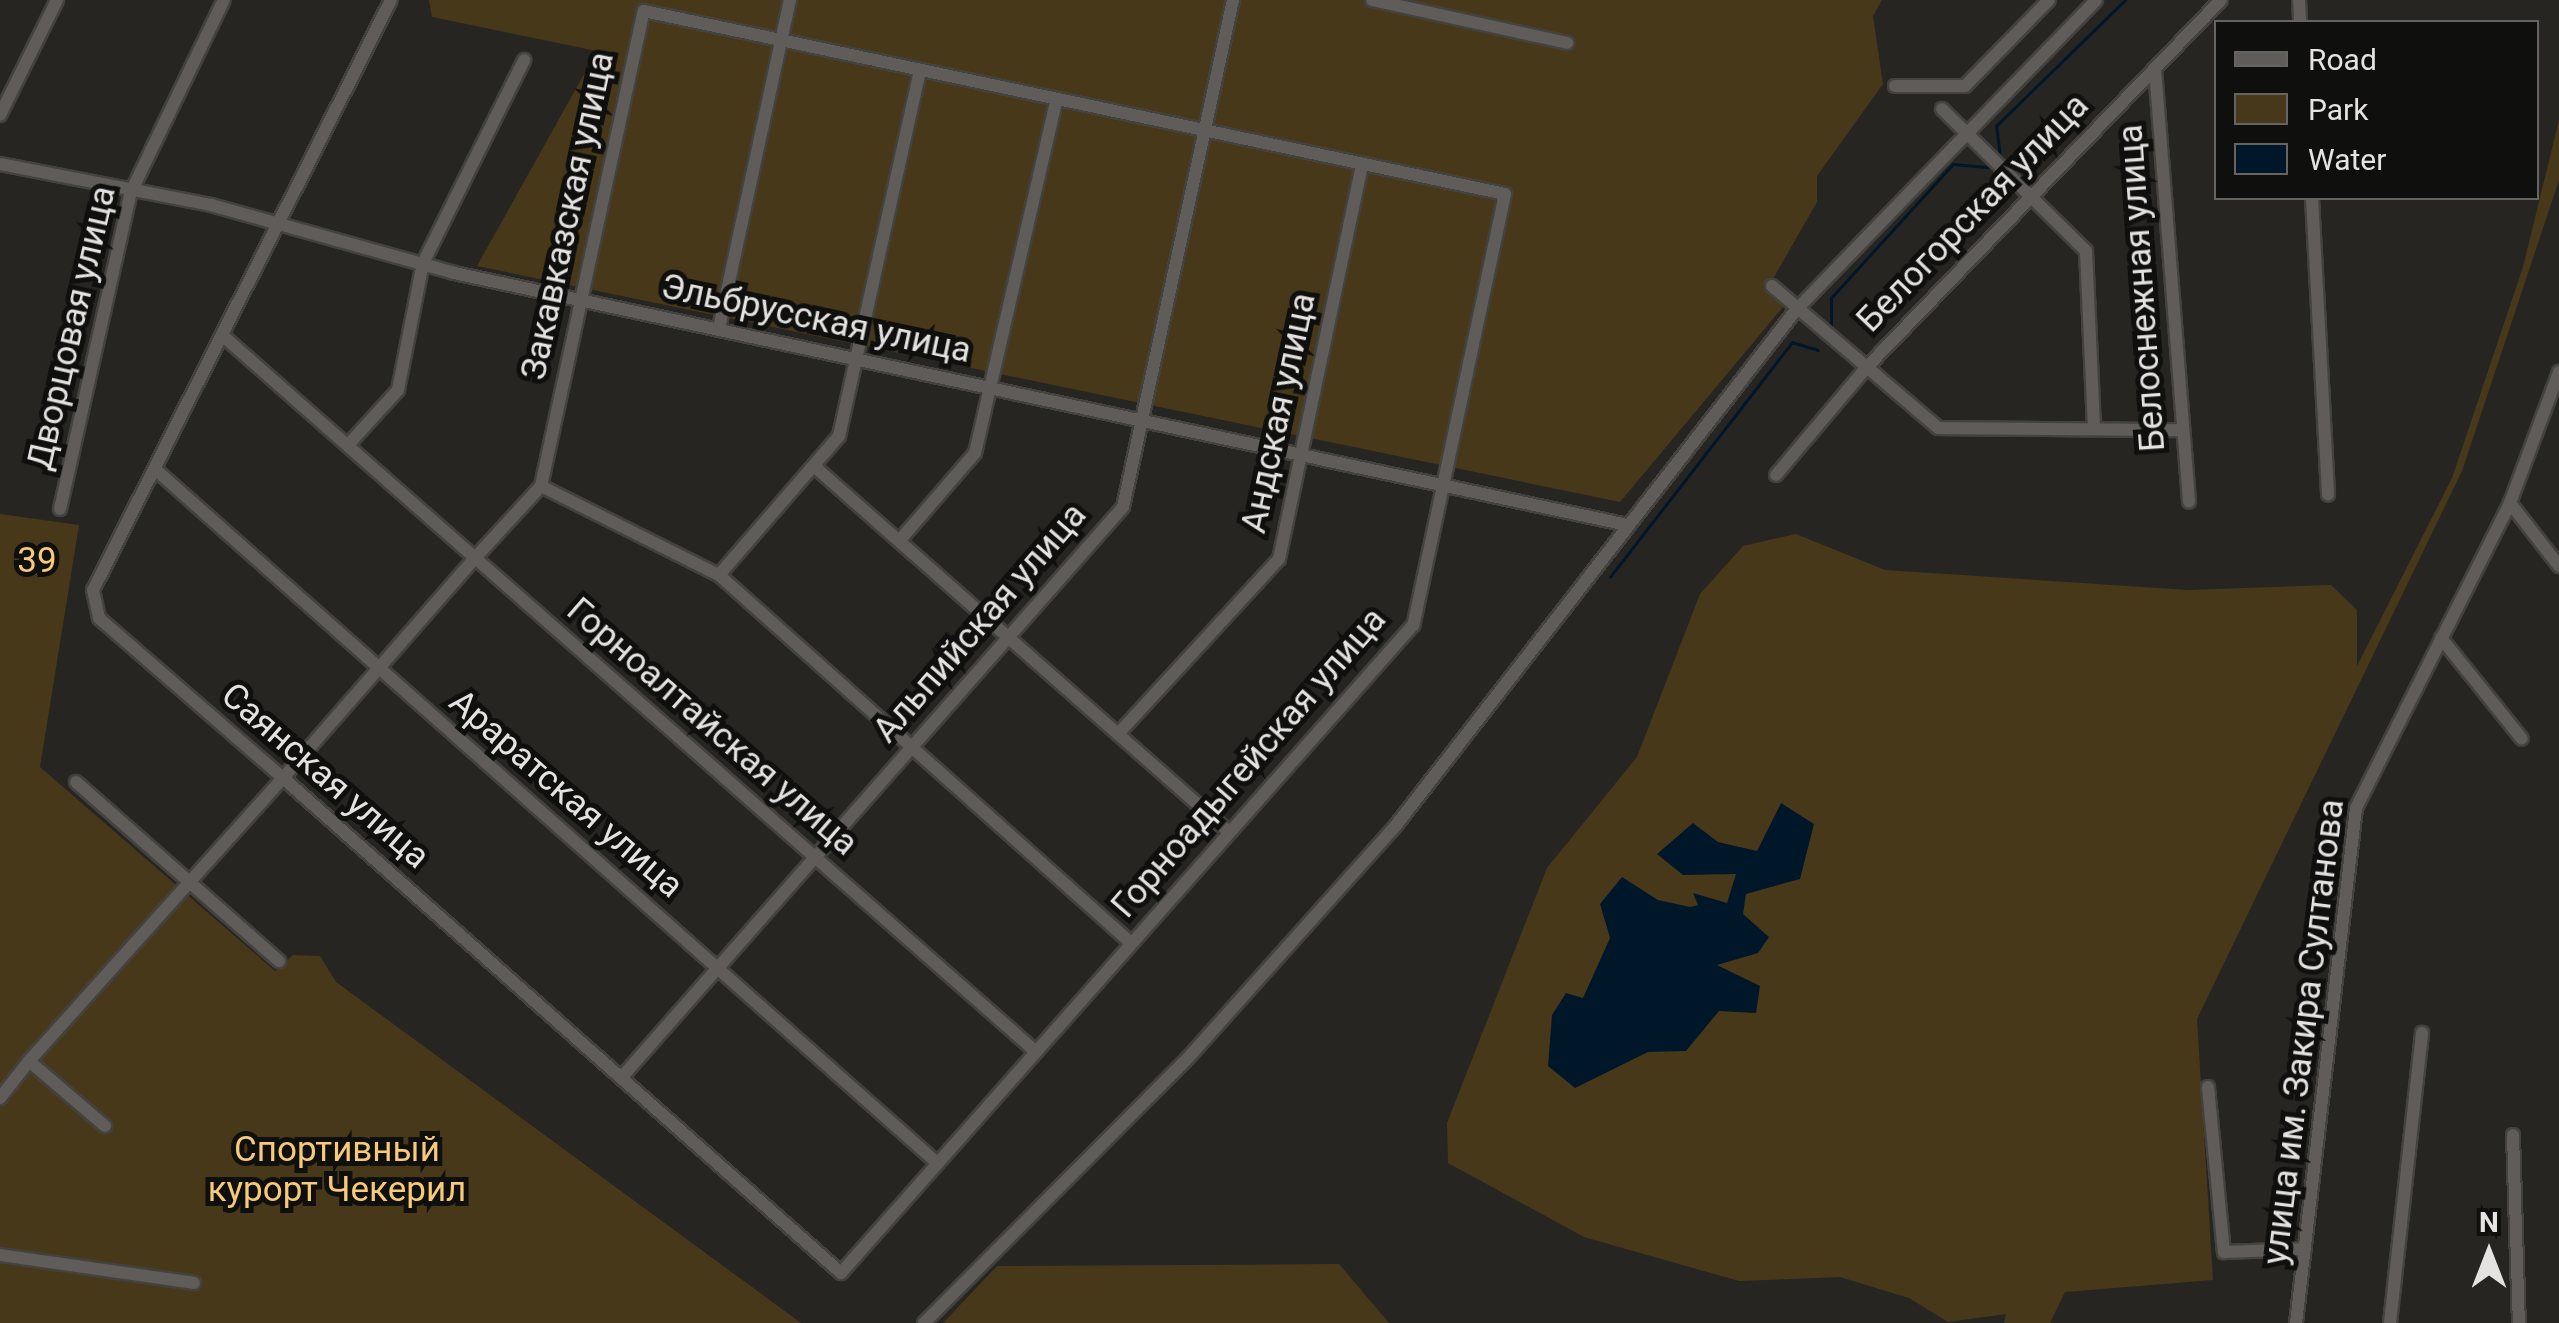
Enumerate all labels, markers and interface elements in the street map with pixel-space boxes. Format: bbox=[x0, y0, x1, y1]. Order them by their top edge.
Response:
legend bbox=[2214, 20, 2539, 200]
text: Road bbox=[2308, 42, 2377, 77]
street label: Закавказская улица bbox=[513, 48, 623, 384]
street label: Белогорская улица bbox=[1848, 85, 2098, 341]
text: Park bbox=[2308, 92, 2368, 127]
street label: Белоснежная улица bbox=[2110, 123, 2174, 453]
text: Water bbox=[2308, 142, 2386, 177]
street label: Дворцовая улица bbox=[19, 182, 125, 474]
street label: Эльбрусская улица bbox=[657, 266, 975, 372]
street label: Андская улица bbox=[1233, 289, 1325, 537]
street label: Альпийская улица bbox=[865, 495, 1095, 751]
park label: 39 bbox=[17, 540, 57, 582]
street label: Горноалтайская улица bbox=[558, 589, 866, 865]
street label: Горноадыгейская улица bbox=[1103, 600, 1395, 926]
street label: Саянская улица bbox=[213, 674, 437, 878]
street label: Араратская улица bbox=[441, 681, 691, 907]
street label: улица им. Закира Султанова bbox=[2255, 797, 2353, 1267]
park label: Спортивный курорт Чекерил bbox=[208, 1129, 466, 1211]
north arrow bbox=[2439, 1203, 2539, 1303]
text: N bbox=[2479, 1206, 2499, 1239]

